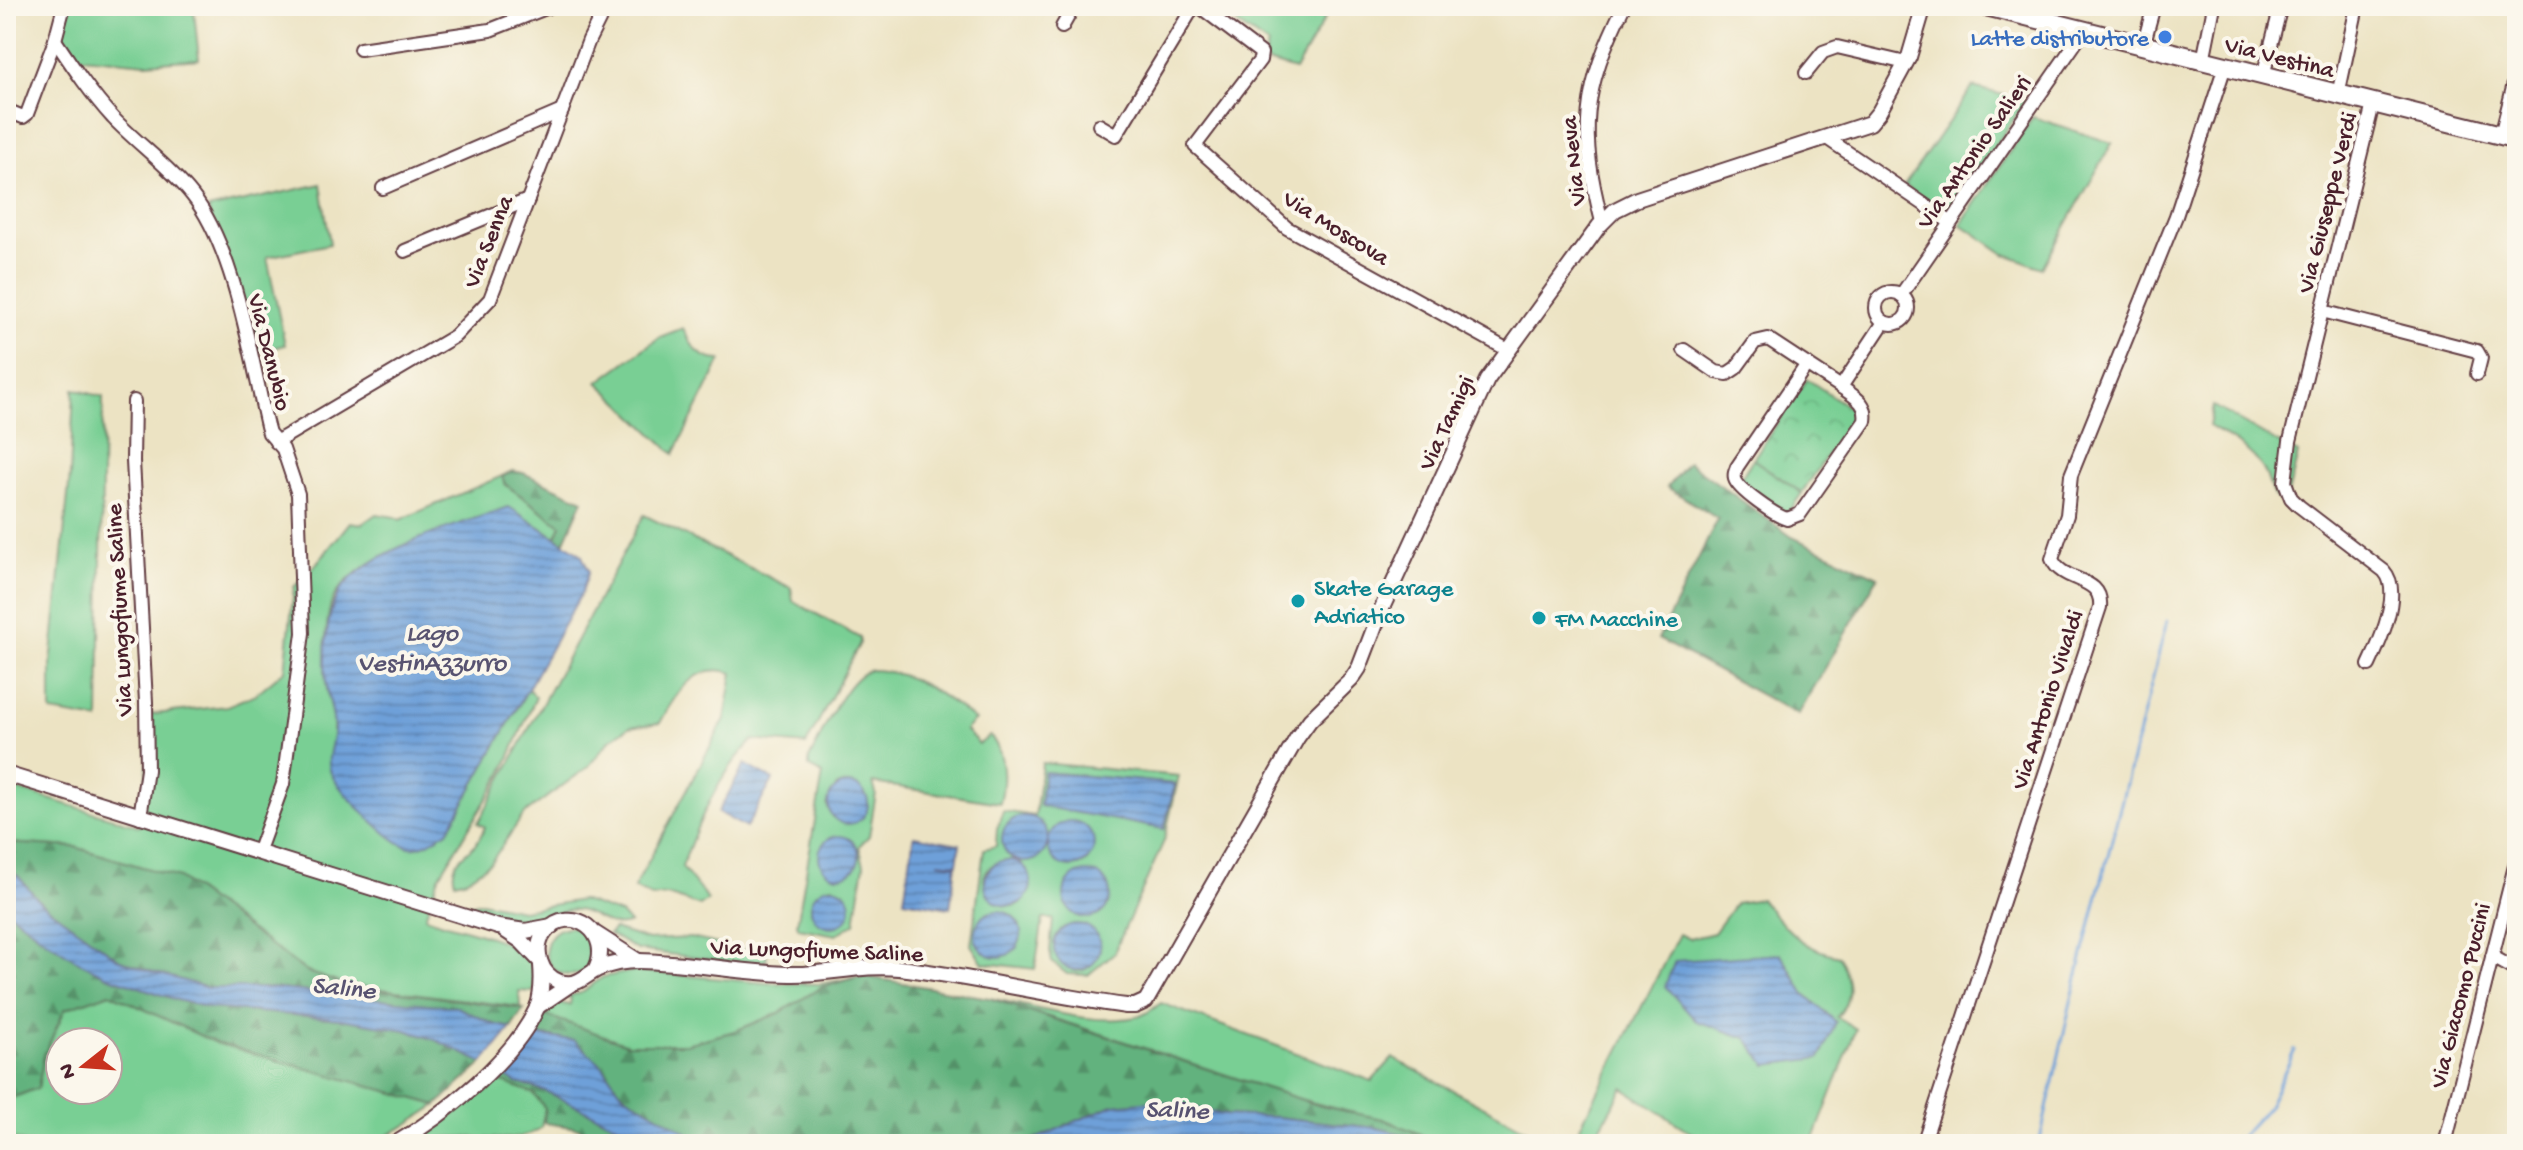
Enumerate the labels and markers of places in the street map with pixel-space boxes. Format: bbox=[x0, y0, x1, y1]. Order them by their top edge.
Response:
place label: Latte distributore bbox=[1971, 26, 2150, 55]
marker: Latte distributore bbox=[2156, 28, 2174, 46]
place label: Skate Garage Adriatico bbox=[1314, 576, 1454, 633]
marker: Skate Garage Adriatico bbox=[1289, 592, 1307, 610]
place label: FM Macchine bbox=[1554, 607, 1678, 636]
marker: FM Macchine bbox=[1530, 609, 1548, 627]

